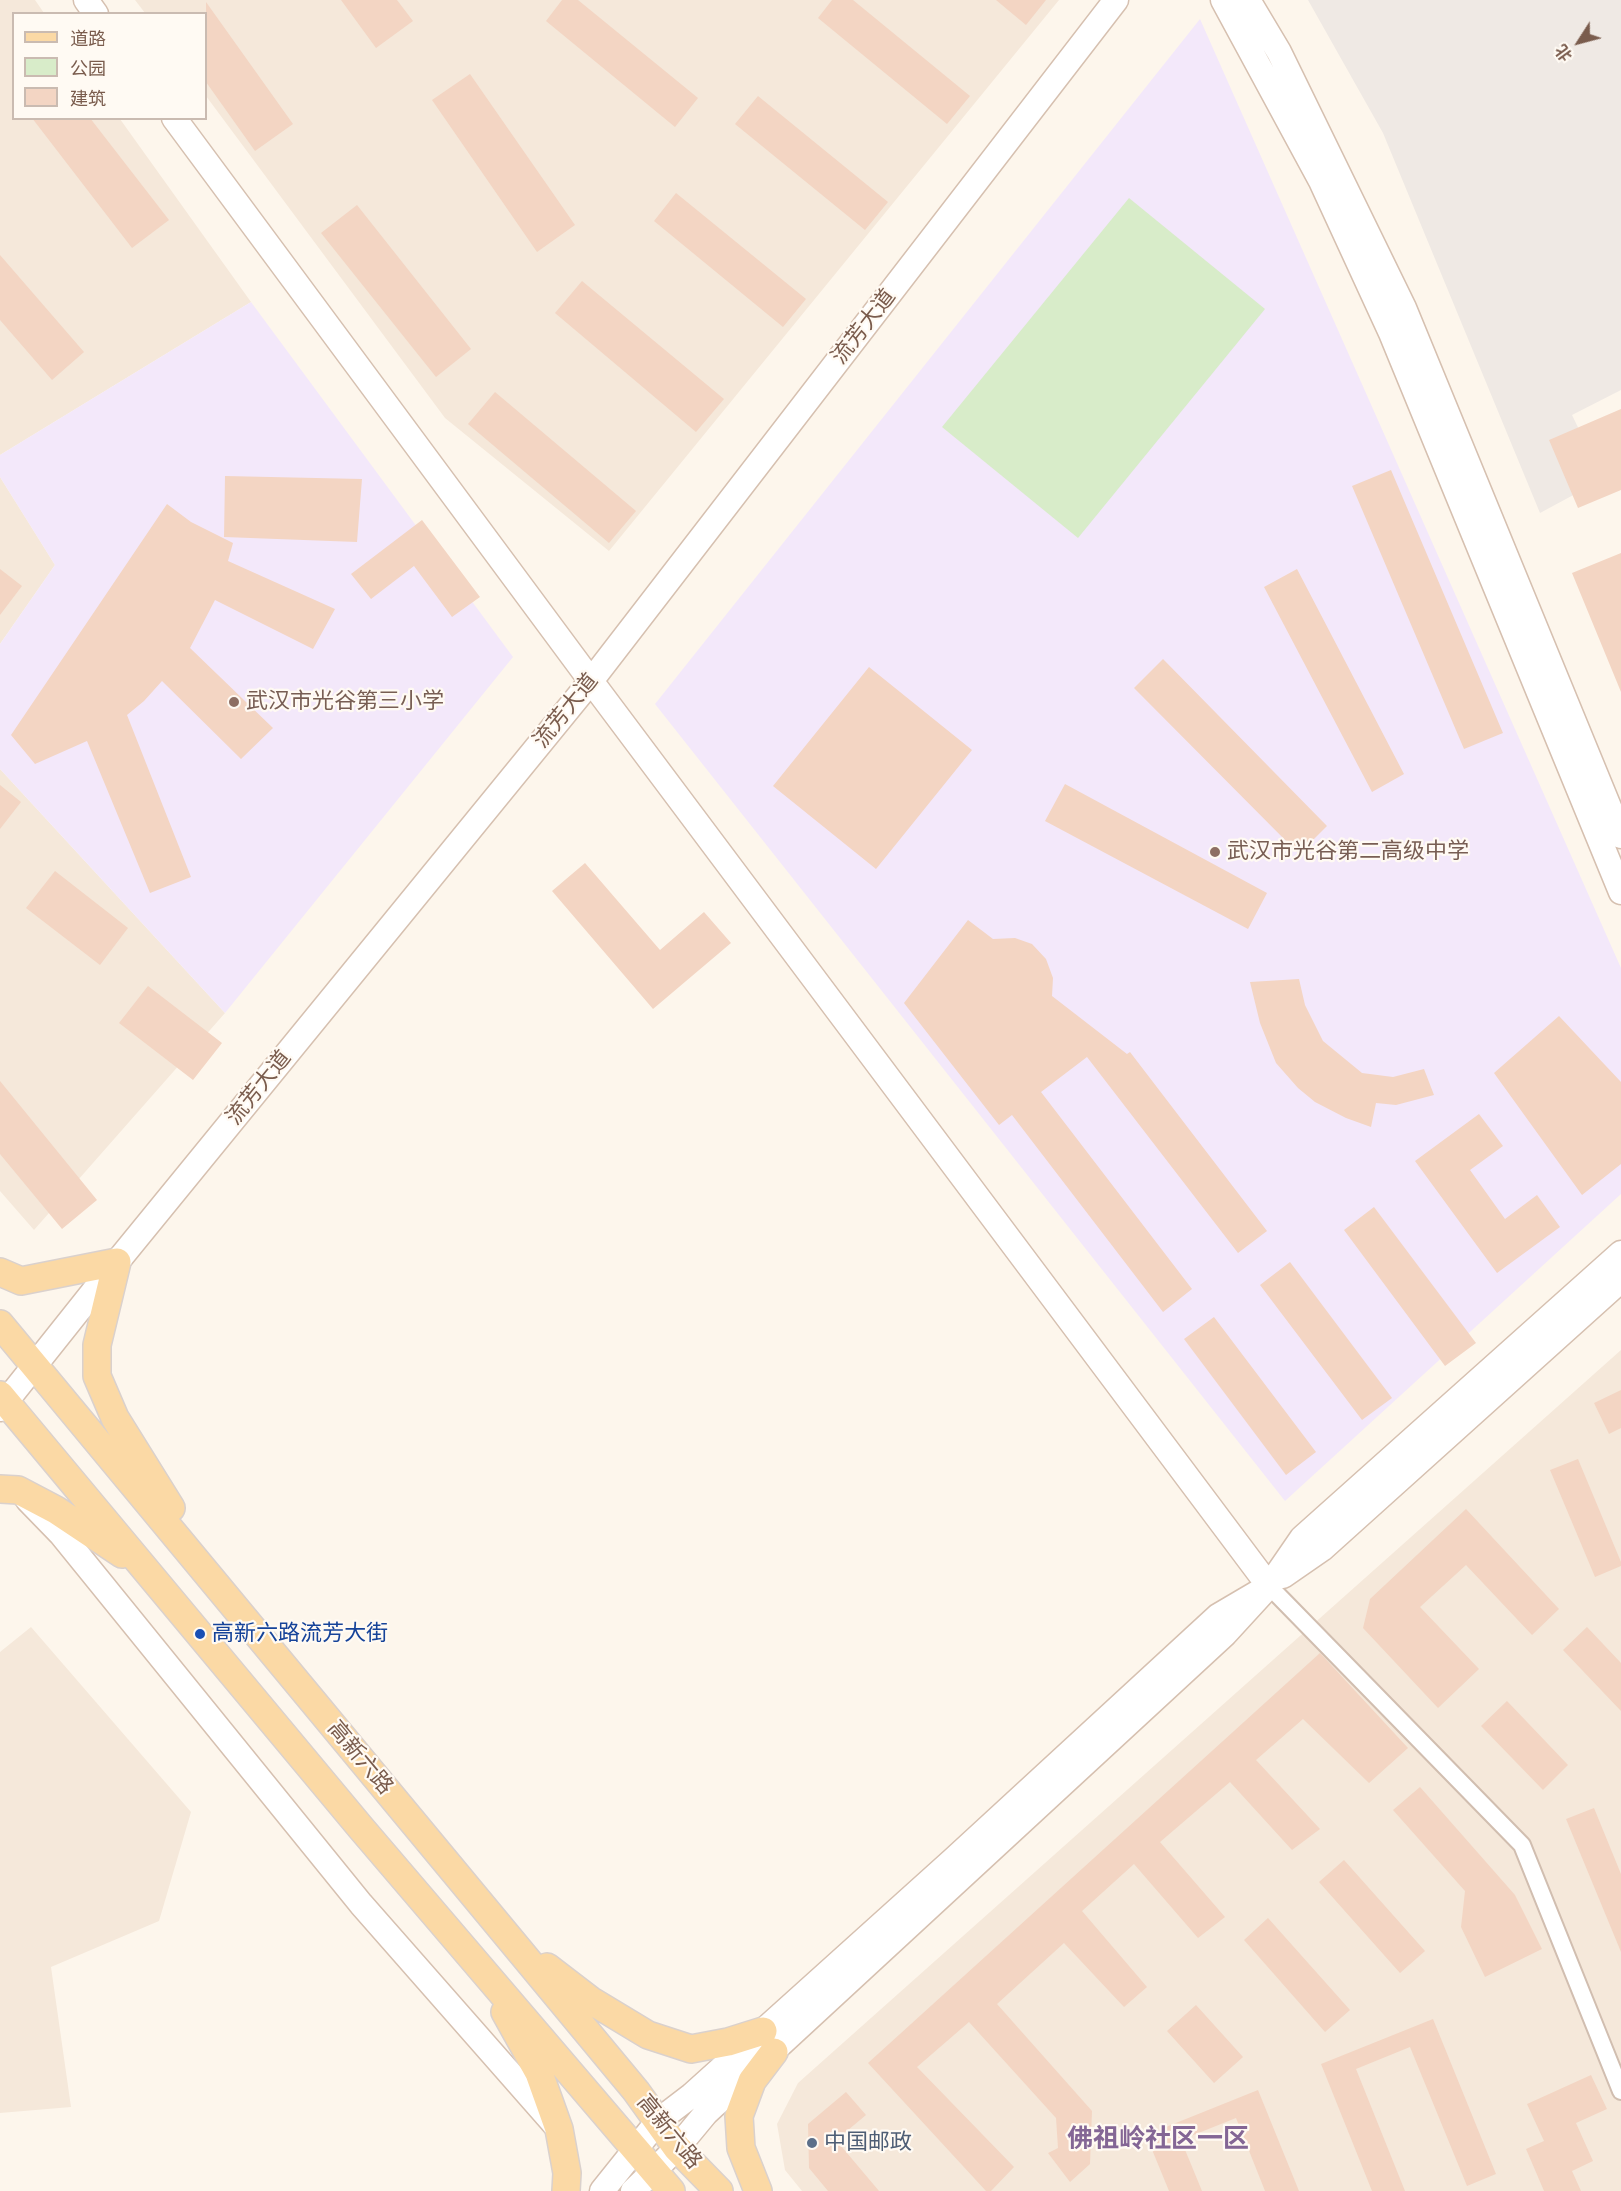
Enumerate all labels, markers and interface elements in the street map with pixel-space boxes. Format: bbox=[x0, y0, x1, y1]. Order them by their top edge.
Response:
legend bbox=[12, 12, 207, 120]
north arrow bbox=[1549, 12, 1609, 72]
text: 道路 bbox=[70, 28, 106, 50]
text: 北 bbox=[1552, 41, 1576, 65]
text: 公园 bbox=[70, 58, 106, 80]
text: 建筑 bbox=[70, 88, 106, 110]
street label: 流芳大道 bbox=[827, 284, 901, 370]
street label: 流芳大道 bbox=[528, 668, 604, 754]
place label: 武汉市光谷第三小学 bbox=[246, 689, 444, 715]
marker: 武汉市光谷第三小学 bbox=[227, 695, 241, 709]
place label: 武汉市光谷第二高级中学 bbox=[1227, 839, 1469, 865]
marker: 武汉市光谷第二高级中学 bbox=[1208, 845, 1222, 859]
street label: 流芳大道 bbox=[221, 1045, 297, 1131]
place label: 高新六路流芳大街 bbox=[212, 1621, 388, 1647]
marker: 高新六路流芳大街 bbox=[193, 1627, 207, 1641]
street label: 高新六路 bbox=[322, 1716, 398, 1800]
street label: 高新六路 bbox=[631, 2089, 707, 2175]
district label: 佛祖岭社区一区 bbox=[1067, 2124, 1249, 2156]
place label: 中国邮政 bbox=[824, 2130, 912, 2156]
marker: 中国邮政 bbox=[805, 2136, 819, 2150]

